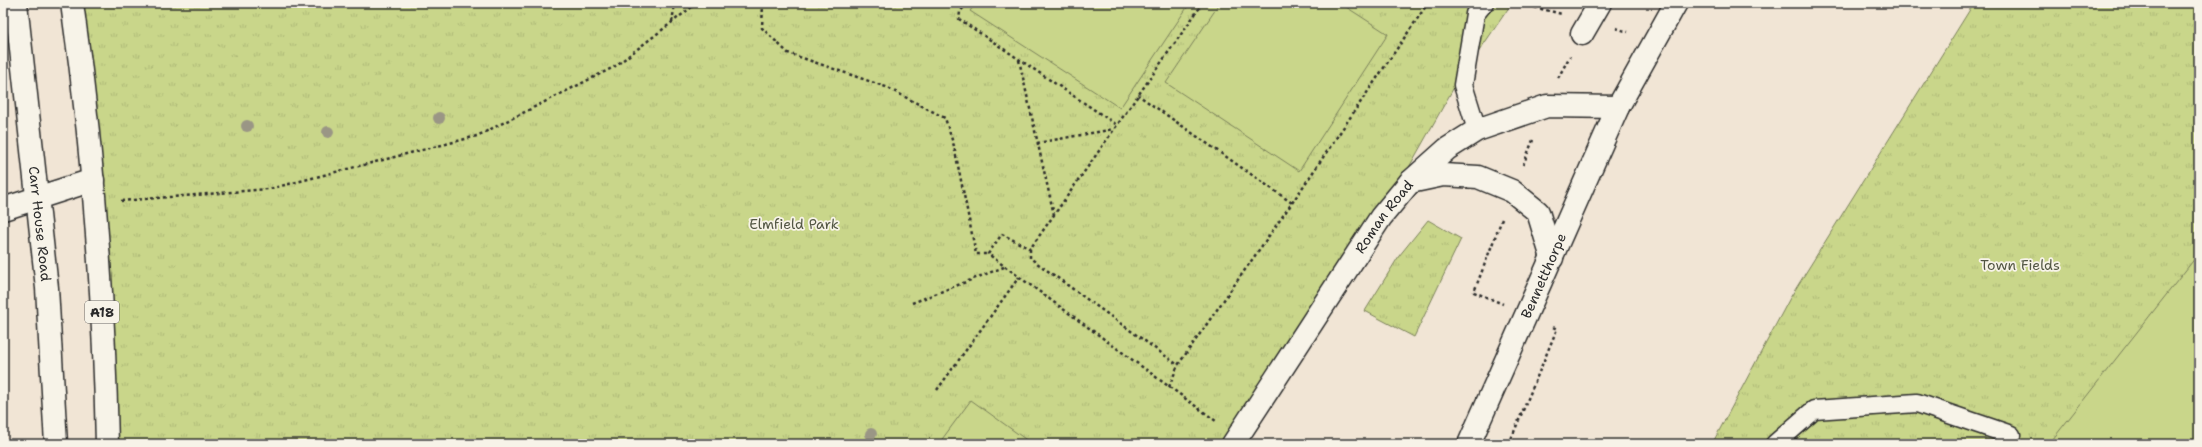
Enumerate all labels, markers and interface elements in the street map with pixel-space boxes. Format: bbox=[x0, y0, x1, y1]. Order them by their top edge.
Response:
street label: Carr House Road bbox=[25, 165, 55, 282]
street label: Roman Road bbox=[1351, 176, 1417, 257]
park label: Elmfield Park bbox=[749, 215, 839, 233]
street label: Bennetthorpe bbox=[1517, 230, 1570, 321]
park label: Town Fields bbox=[1980, 256, 2060, 274]
road number: A18 bbox=[85, 301, 119, 323]

